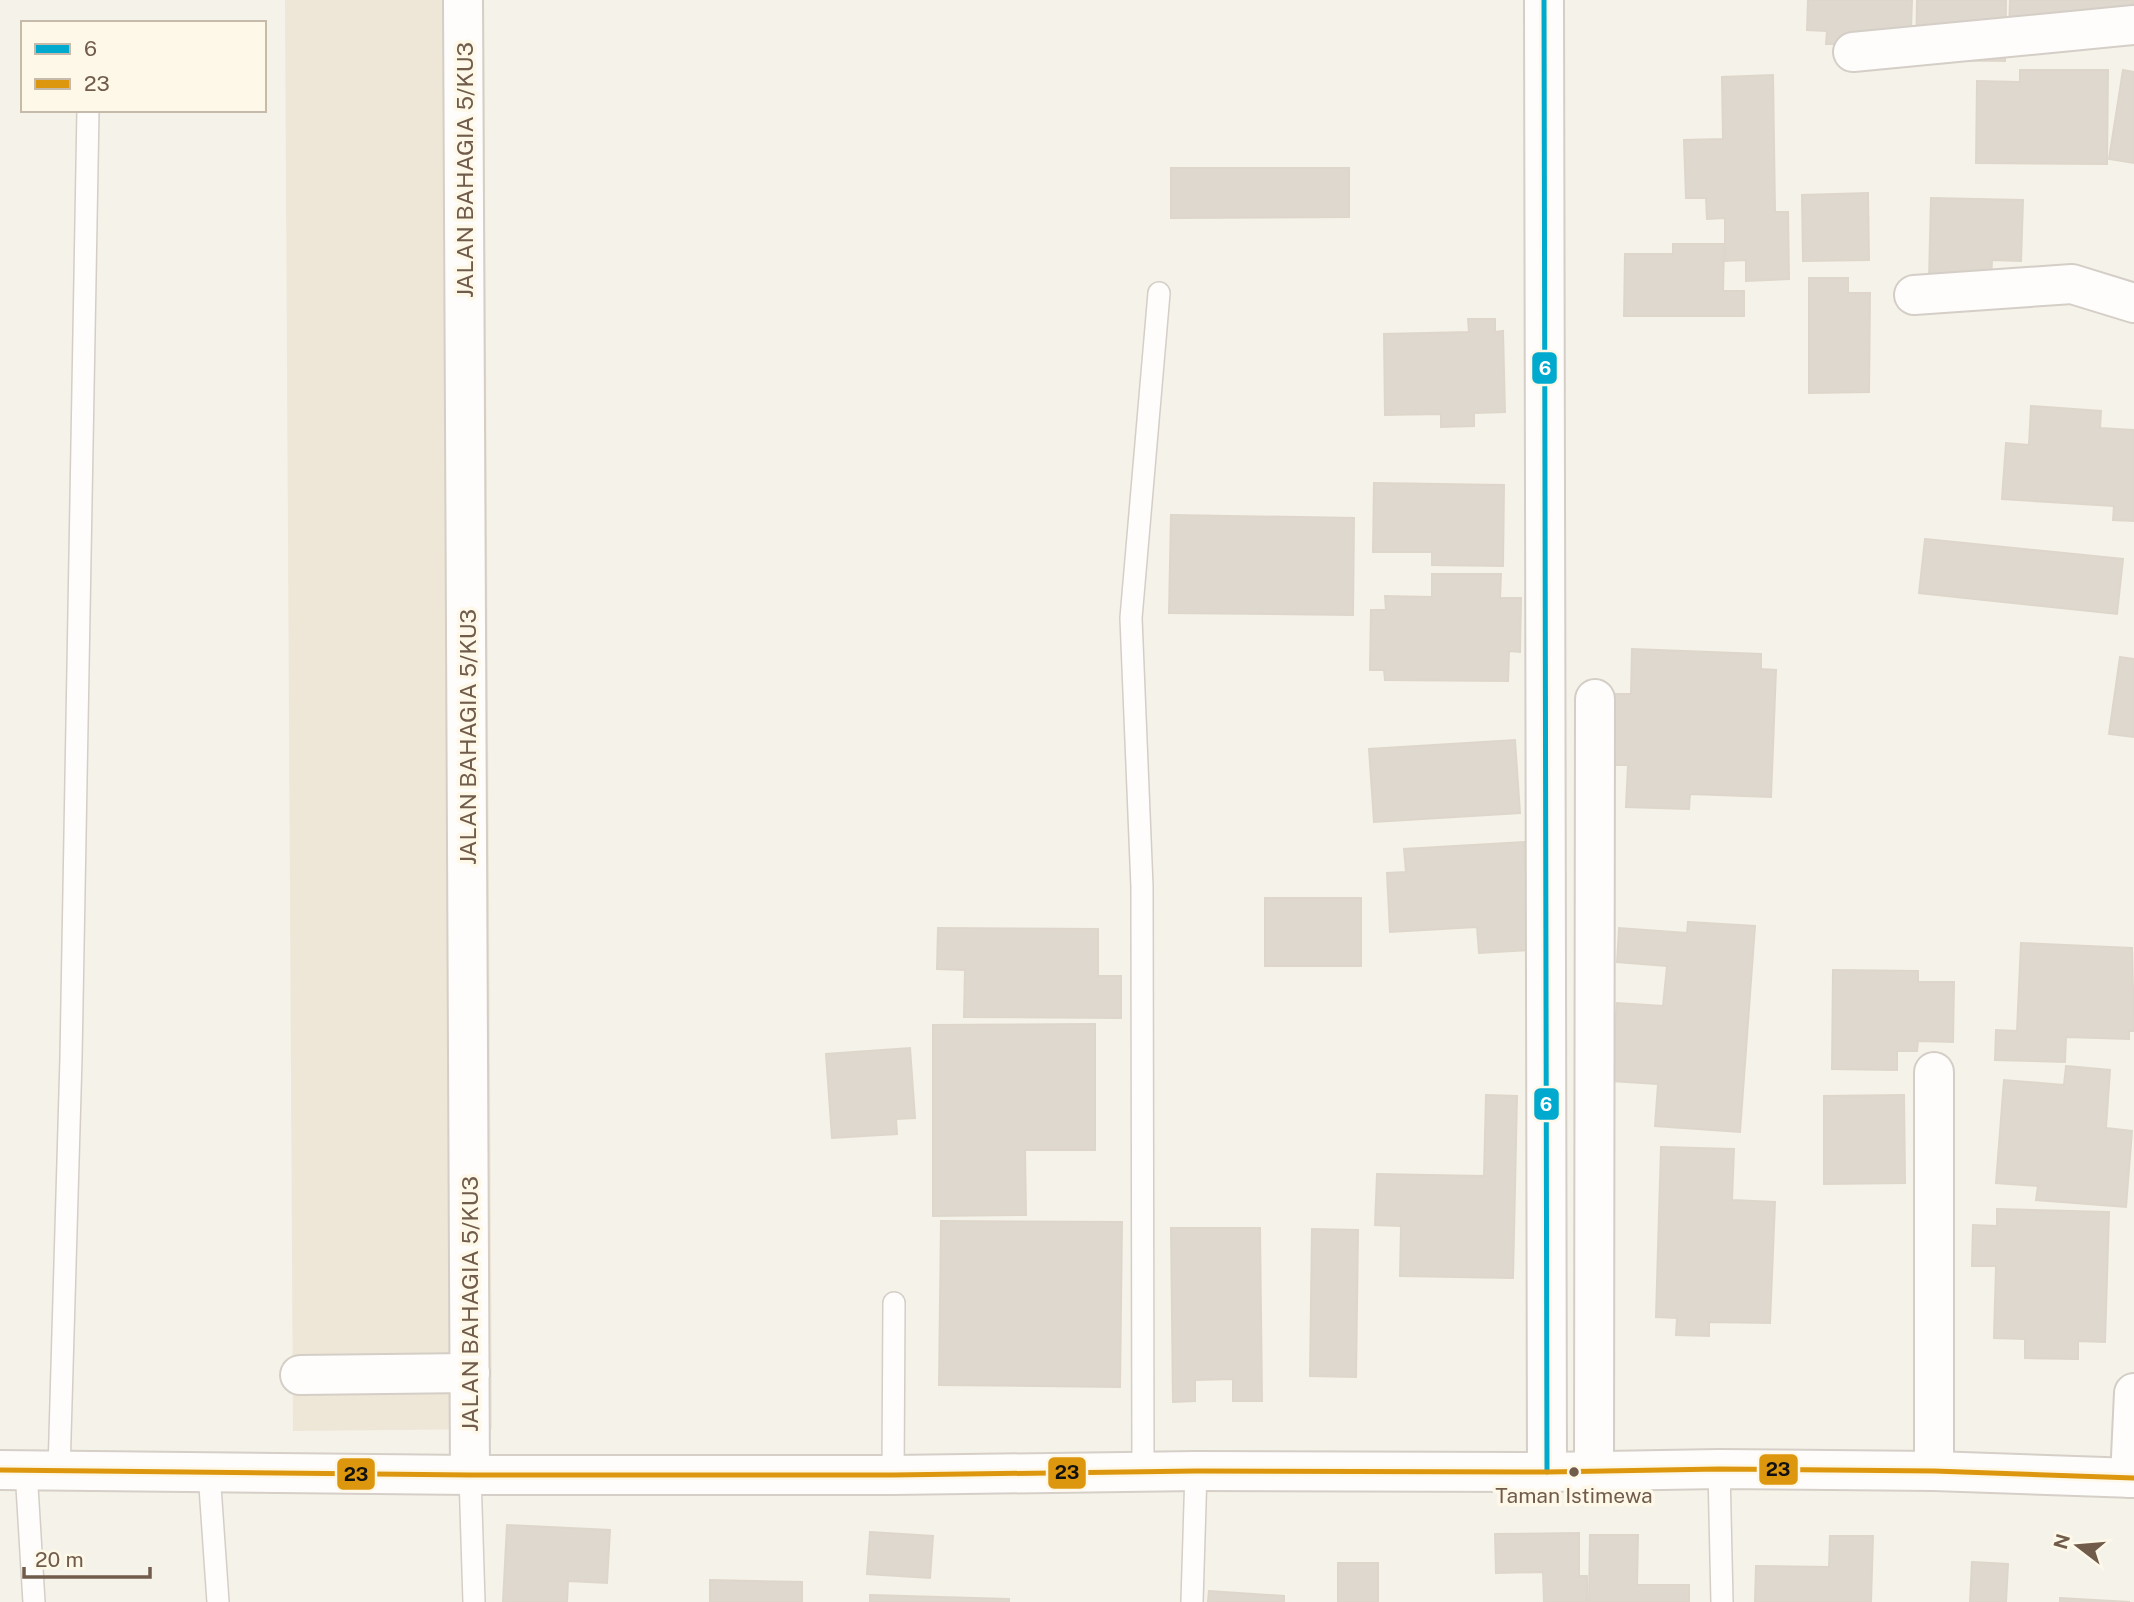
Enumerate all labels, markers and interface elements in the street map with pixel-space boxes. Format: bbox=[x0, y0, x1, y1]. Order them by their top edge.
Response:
legend bbox=[21, 21, 266, 112]
text: 6 bbox=[84, 36, 97, 61]
street label: JALAN BAHAGIA 5/KU3 bbox=[451, 42, 478, 298]
text: 23 bbox=[84, 71, 110, 96]
line badge: 6 bbox=[1531, 351, 1558, 385]
text: 6 bbox=[1539, 357, 1551, 379]
street label: JALAN BAHAGIA 5/KU3 bbox=[454, 609, 481, 865]
line badge: 6 bbox=[1533, 1087, 1560, 1121]
text: 6 bbox=[1540, 1093, 1552, 1115]
street label: JALAN BAHAGIA 5/KU3 bbox=[456, 1176, 483, 1432]
line badge: 23 bbox=[1758, 1453, 1799, 1486]
line badge: 23 bbox=[1047, 1456, 1087, 1490]
line badge: 23 bbox=[336, 1457, 376, 1491]
text: 23 bbox=[1766, 1458, 1790, 1480]
text: 23 bbox=[1055, 1461, 1079, 1483]
text: 23 bbox=[344, 1463, 368, 1485]
marker: Taman Istimewa bbox=[1567, 1465, 1581, 1479]
place label: Taman Istimewa bbox=[1495, 1483, 1653, 1508]
north arrow bbox=[2043, 1511, 2113, 1581]
text: N bbox=[2049, 1531, 2074, 1551]
scale bar bbox=[24, 1536, 150, 1580]
text: 20 m bbox=[35, 1547, 84, 1572]

